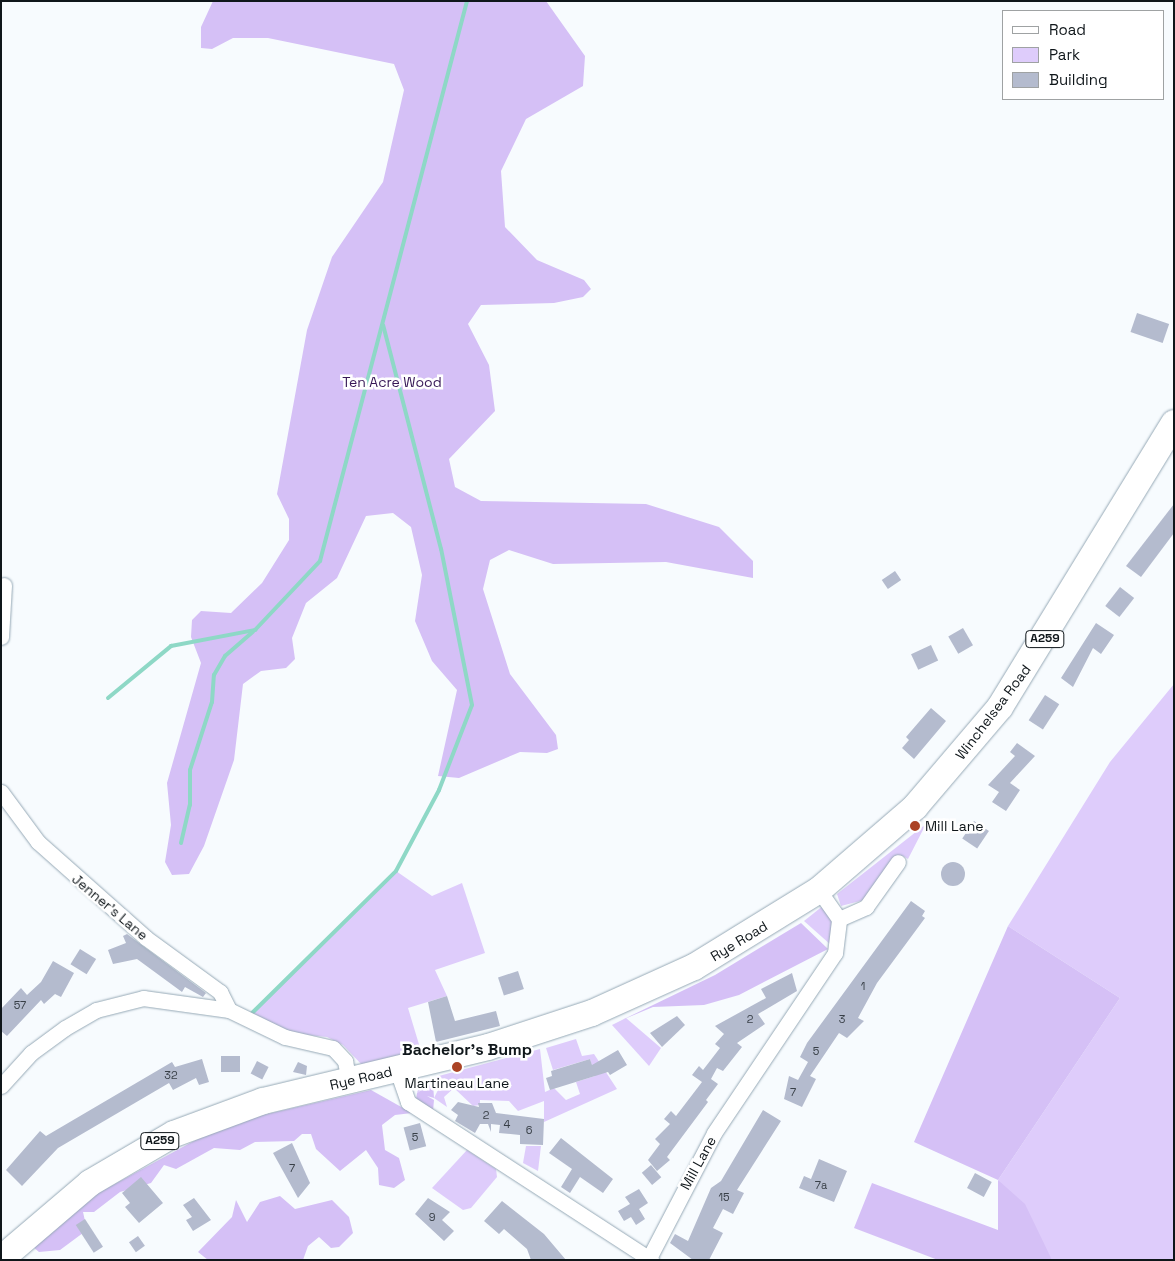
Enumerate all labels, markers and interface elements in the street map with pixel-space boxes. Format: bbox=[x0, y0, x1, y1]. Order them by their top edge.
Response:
legend bbox=[1002, 10, 1165, 100]
text: Road bbox=[1049, 20, 1086, 39]
text: Park bbox=[1049, 45, 1080, 64]
text: Building bbox=[1049, 70, 1108, 89]
park label: Ten Acre Wood bbox=[342, 374, 442, 390]
road number: A259 bbox=[1025, 630, 1065, 648]
street label: Winchelsea Road bbox=[952, 661, 1034, 763]
place label: Mill Lane bbox=[925, 818, 984, 834]
marker: Mill Lane bbox=[909, 820, 921, 832]
street label: Jenner's Lane bbox=[69, 870, 151, 944]
street label: Rye Road bbox=[707, 917, 771, 965]
house number: 1 bbox=[861, 979, 865, 993]
house number: 57 bbox=[14, 998, 26, 1012]
house number: 2 bbox=[747, 1012, 753, 1026]
house number: 3 bbox=[839, 1012, 845, 1026]
district label: Bachelor's Bump bbox=[402, 1040, 532, 1060]
house number: 5 bbox=[813, 1044, 819, 1058]
marker: Martineau Lane bbox=[451, 1061, 463, 1073]
street label: Rye Road bbox=[328, 1063, 394, 1093]
house number: 32 bbox=[164, 1068, 178, 1082]
place label: Martineau Lane bbox=[405, 1075, 509, 1091]
house number: 7 bbox=[790, 1085, 796, 1099]
house number: 2 bbox=[483, 1108, 489, 1122]
house number: 4 bbox=[504, 1117, 510, 1131]
house number: 6 bbox=[526, 1123, 532, 1137]
house number: 5 bbox=[412, 1130, 418, 1144]
road number: A259 bbox=[140, 1132, 180, 1150]
street label: Mill Lane bbox=[676, 1133, 720, 1193]
house number: 7 bbox=[289, 1161, 295, 1175]
house number: 7a bbox=[815, 1178, 827, 1192]
house number: 15 bbox=[718, 1190, 730, 1204]
house number: 9 bbox=[429, 1210, 435, 1224]

